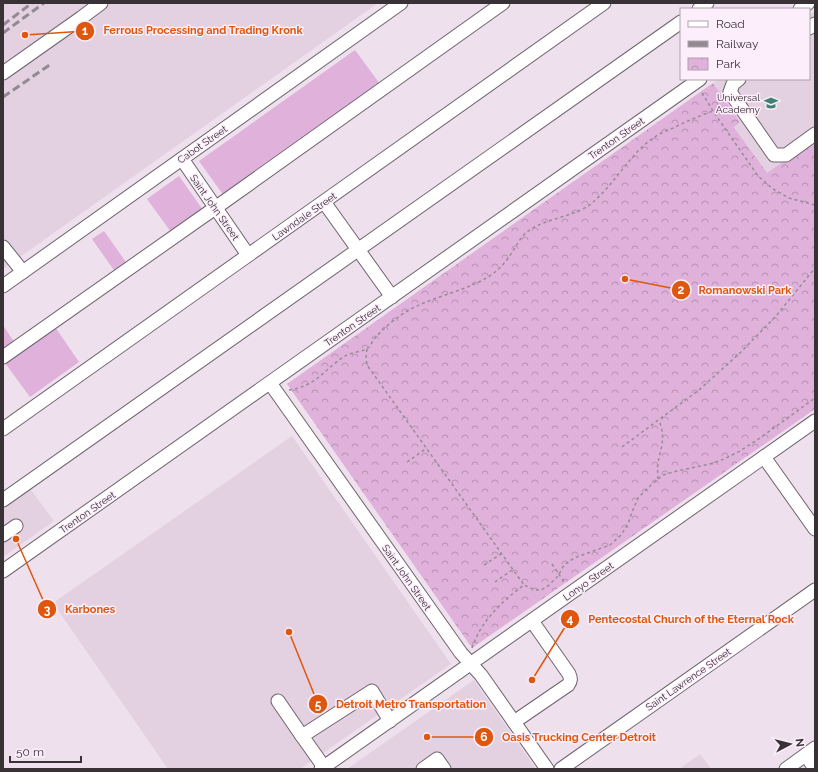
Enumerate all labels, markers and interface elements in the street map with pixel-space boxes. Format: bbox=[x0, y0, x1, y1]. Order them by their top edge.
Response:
legend bbox=[680, 8, 810, 80]
text: Road bbox=[716, 17, 745, 31]
callout: Ferrous Processing and Trading Kronk bbox=[75, 19, 311, 42]
text: 1 bbox=[82, 24, 88, 38]
text: Ferrous Processing and Trading Kronk bbox=[103, 24, 303, 37]
text: Railway bbox=[716, 37, 759, 51]
text: Park bbox=[716, 57, 741, 71]
place label: Universal Academy bbox=[716, 92, 761, 115]
school or university icon: Universal Academy bbox=[763, 95, 779, 111]
street label: Trenton Street bbox=[586, 115, 647, 162]
street label: Cabot Street bbox=[175, 123, 230, 166]
street label: Saint John Street bbox=[188, 172, 242, 243]
street label: Lawndale Street bbox=[270, 190, 339, 243]
callout: Romanowski Park bbox=[671, 278, 800, 301]
text: 2 bbox=[678, 283, 685, 297]
text: Romanowski Park bbox=[698, 284, 792, 297]
street label: Trenton Street bbox=[322, 302, 383, 349]
street label: Trenton Street bbox=[57, 489, 118, 536]
street label: Saint John Street bbox=[380, 542, 434, 613]
street label: Lonyo Street bbox=[561, 560, 616, 603]
callout: Karbones bbox=[37, 598, 123, 621]
text: 3 bbox=[44, 603, 51, 617]
text: Karbones bbox=[65, 603, 116, 616]
callout: Pentecostal Church of the Eternal Rock bbox=[560, 607, 802, 630]
text: 4 bbox=[567, 612, 574, 626]
text: Pentecostal Church of the Eternal Rock bbox=[588, 613, 795, 626]
street label: Saint Lawrence Street bbox=[644, 645, 733, 713]
callout: Detroit Metro Transportation bbox=[308, 693, 494, 716]
text: 5 bbox=[315, 698, 322, 712]
text: Detroit Metro Transportation bbox=[336, 698, 486, 711]
north arrow bbox=[770, 724, 810, 764]
callout: Oasis Trucking Center Detroit bbox=[474, 726, 664, 749]
text: 6 bbox=[480, 730, 488, 744]
text: Oasis Trucking Center Detroit bbox=[502, 731, 657, 744]
scale bar bbox=[10, 738, 81, 764]
text: N bbox=[792, 738, 806, 748]
text: 50 m bbox=[16, 745, 44, 759]

